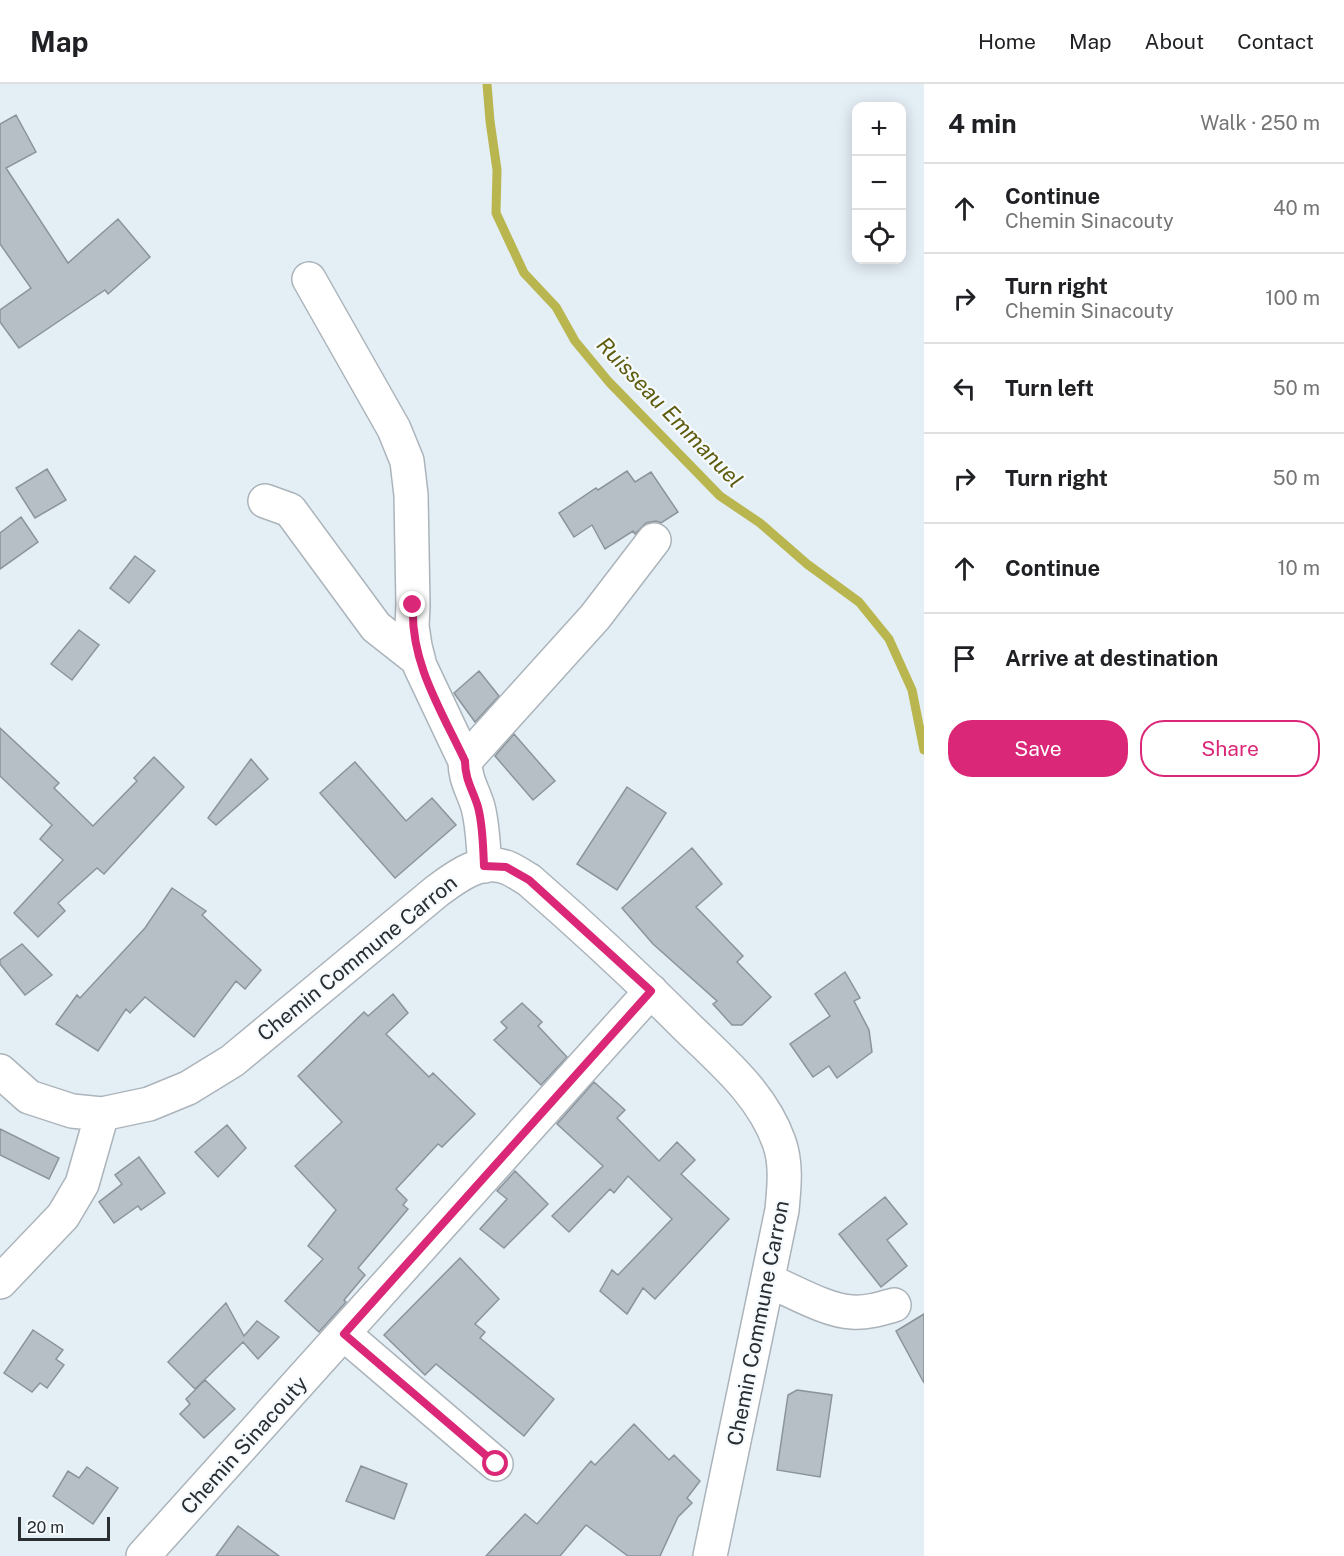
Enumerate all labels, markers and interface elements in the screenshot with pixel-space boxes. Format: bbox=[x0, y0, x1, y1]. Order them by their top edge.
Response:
text: Map bbox=[30, 25, 89, 58]
text: Home bbox=[978, 29, 1036, 54]
text: Map bbox=[1069, 29, 1112, 54]
text: About bbox=[1145, 29, 1204, 54]
text: Contact bbox=[1237, 29, 1314, 54]
map controls bbox=[852, 102, 906, 264]
button: + bbox=[852, 102, 906, 156]
text: 4 min bbox=[948, 108, 1017, 139]
text: Walk · 250 m bbox=[1200, 111, 1320, 135]
button: − bbox=[852, 156, 906, 210]
text: Continue bbox=[1005, 183, 1100, 209]
icon: ahead bbox=[948, 192, 981, 225]
text: 40 m bbox=[1273, 196, 1320, 220]
text: Chemin Sinacouty bbox=[1005, 209, 1174, 233]
button: locate bbox=[852, 210, 906, 264]
text: Turn right bbox=[1005, 273, 1108, 299]
icon: right bbox=[948, 282, 981, 315]
text: 100 m bbox=[1265, 286, 1320, 310]
text: Chemin Sinacouty bbox=[1005, 299, 1174, 323]
water label: Ruisseau Emmanuel bbox=[592, 331, 748, 493]
icon: left bbox=[948, 372, 981, 405]
text: Turn left bbox=[1005, 375, 1094, 401]
text: 50 m bbox=[1273, 376, 1320, 400]
icon: right bbox=[948, 462, 981, 495]
text: Turn right bbox=[1005, 465, 1108, 491]
text: 50 m bbox=[1273, 466, 1320, 490]
icon: ahead bbox=[948, 552, 981, 585]
text: Continue bbox=[1005, 555, 1100, 581]
text: 10 m bbox=[1277, 556, 1320, 580]
route end bbox=[399, 591, 425, 617]
icon: arrive bbox=[948, 642, 981, 675]
text: Arrive at destination bbox=[1005, 645, 1218, 671]
button: Save bbox=[948, 720, 1128, 777]
button: Share bbox=[1140, 720, 1320, 777]
street label: Chemin Commune Carron bbox=[252, 870, 462, 1046]
street label: Chemin Commune Carron bbox=[722, 1198, 794, 1448]
street label: Chemin Sinacouty bbox=[175, 1371, 313, 1519]
route start bbox=[482, 1450, 508, 1476]
scale bar bbox=[18, 1514, 110, 1542]
text: 20 m bbox=[27, 1518, 64, 1537]

